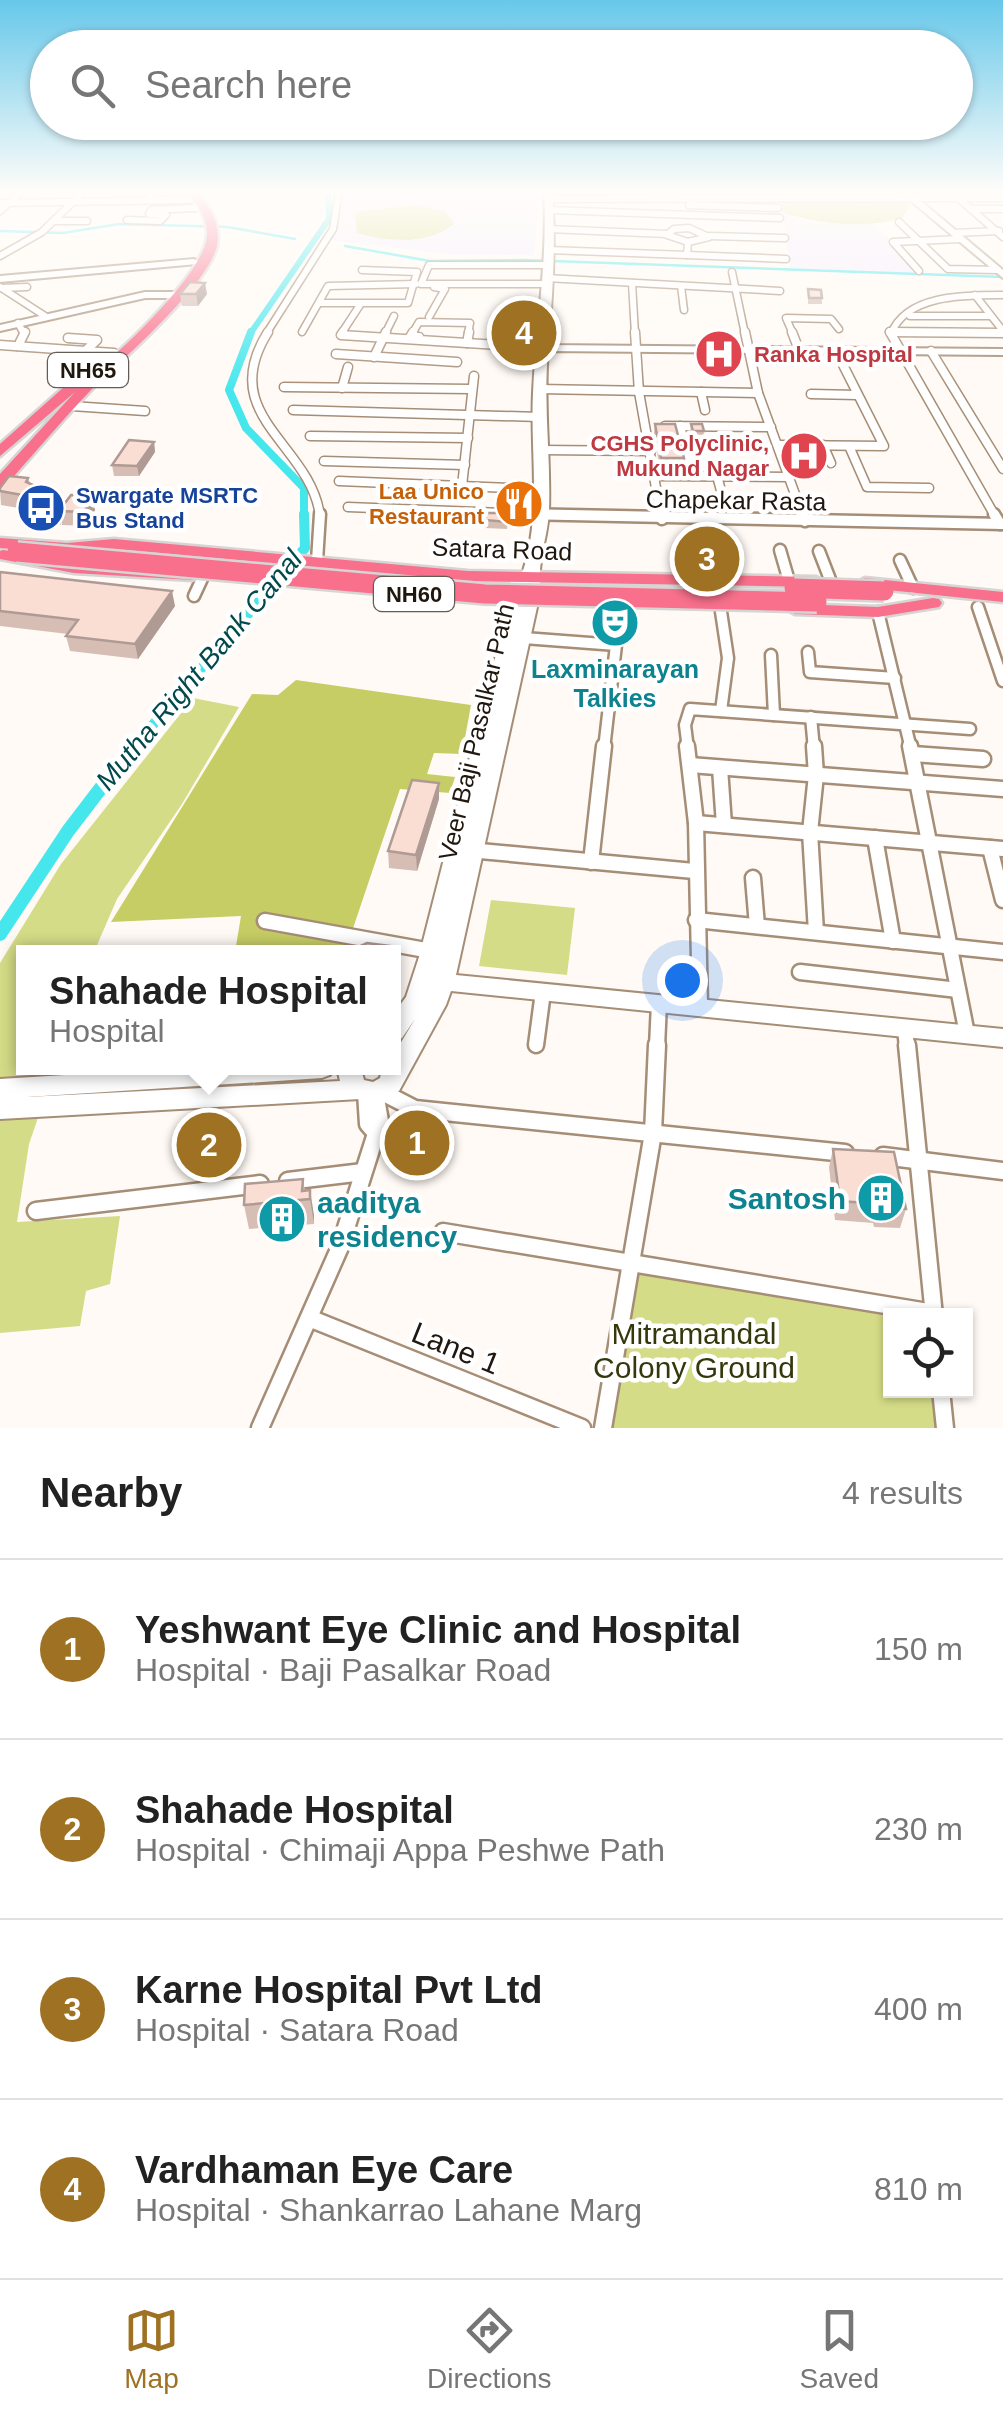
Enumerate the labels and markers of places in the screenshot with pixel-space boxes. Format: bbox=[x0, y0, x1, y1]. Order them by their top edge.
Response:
pin: 4 bbox=[492, 296, 556, 370]
hospital icon: Ranka Hospital bbox=[693, 328, 745, 380]
place label: Ranka Hospital bbox=[754, 342, 913, 367]
hospital icon: CGHS Polyclinic, Mukund Nagar bbox=[778, 430, 830, 482]
place label: CGHS Polyclinic, Mukund Nagar bbox=[591, 431, 769, 481]
restaurant icon: Laa Unico Restaurant bbox=[493, 478, 545, 530]
place label: Laa Unico Restaurant bbox=[369, 479, 485, 529]
bus stop icon: Swargate MSRTC Bus Stand bbox=[15, 482, 67, 534]
place label: Swargate MSRTC Bus Stand bbox=[76, 483, 258, 533]
pin: 3 bbox=[674, 522, 740, 596]
theatre icon: Laxminarayan Talkies bbox=[589, 597, 641, 649]
place label: Laxminarayan Talkies bbox=[531, 655, 699, 712]
pin: 1 bbox=[384, 1106, 450, 1180]
pin: 2 bbox=[176, 1108, 242, 1182]
building icon: Santosh bbox=[855, 1172, 907, 1224]
place label: Santosh bbox=[728, 1182, 846, 1215]
place label: aaditya residency bbox=[317, 1186, 457, 1253]
building icon: aaditya residency bbox=[256, 1193, 308, 1245]

